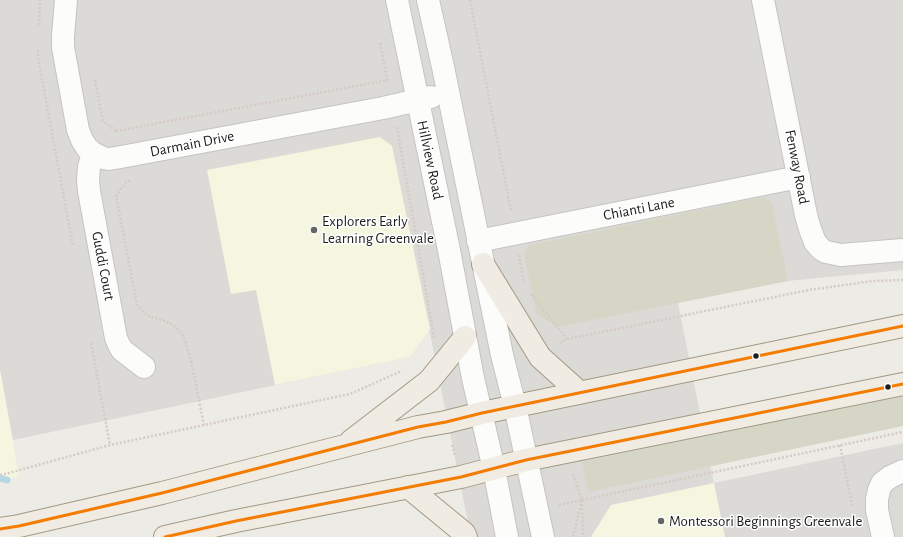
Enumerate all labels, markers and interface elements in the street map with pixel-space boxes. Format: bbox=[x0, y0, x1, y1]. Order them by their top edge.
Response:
street label: Hillview Road bbox=[413, 119, 447, 201]
street label: Darmain Drive bbox=[148, 127, 236, 161]
street label: Fenway Road bbox=[781, 128, 813, 206]
street label: Chianti Lane bbox=[602, 193, 676, 225]
place label: Explorers Early Learning Greenvale bbox=[322, 212, 434, 247]
marker: Explorers Early Learning Greenvale bbox=[309, 225, 319, 235]
street label: Guddi Court bbox=[87, 230, 119, 302]
unlabelled marker bbox=[751, 351, 761, 361]
unlabelled marker bbox=[883, 382, 893, 392]
place label: Montessori Beginnings Greenvale bbox=[669, 512, 862, 530]
marker: Montessori Beginnings Greenvale bbox=[656, 516, 666, 526]

